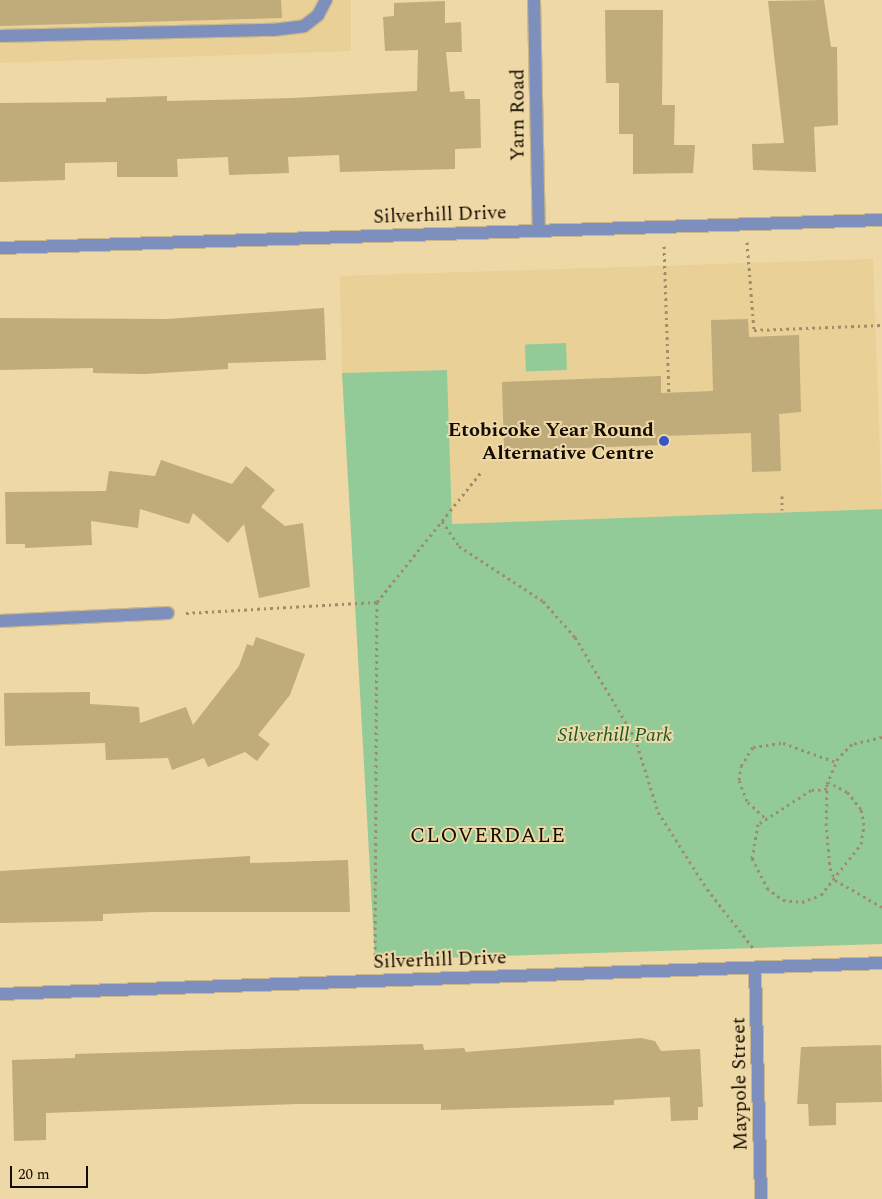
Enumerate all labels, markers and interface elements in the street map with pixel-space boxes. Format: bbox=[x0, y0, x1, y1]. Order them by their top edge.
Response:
street label: Yarn Road bbox=[506, 69, 530, 161]
street label: Silverhill Drive bbox=[373, 201, 507, 229]
place label: Etobicoke Year Round Alternative Centre bbox=[448, 418, 654, 465]
marker: Etobicoke Year Round Alternative Centre bbox=[658, 435, 670, 447]
park label: Silverhill Park bbox=[558, 723, 672, 747]
district label: CLOVERDALE bbox=[409, 823, 567, 849]
street label: Silverhill Drive bbox=[373, 946, 507, 974]
street label: Maypole Street bbox=[727, 1017, 753, 1151]
scale bar bbox=[12, 1156, 90, 1188]
text: 20 m bbox=[18, 1163, 50, 1186]

